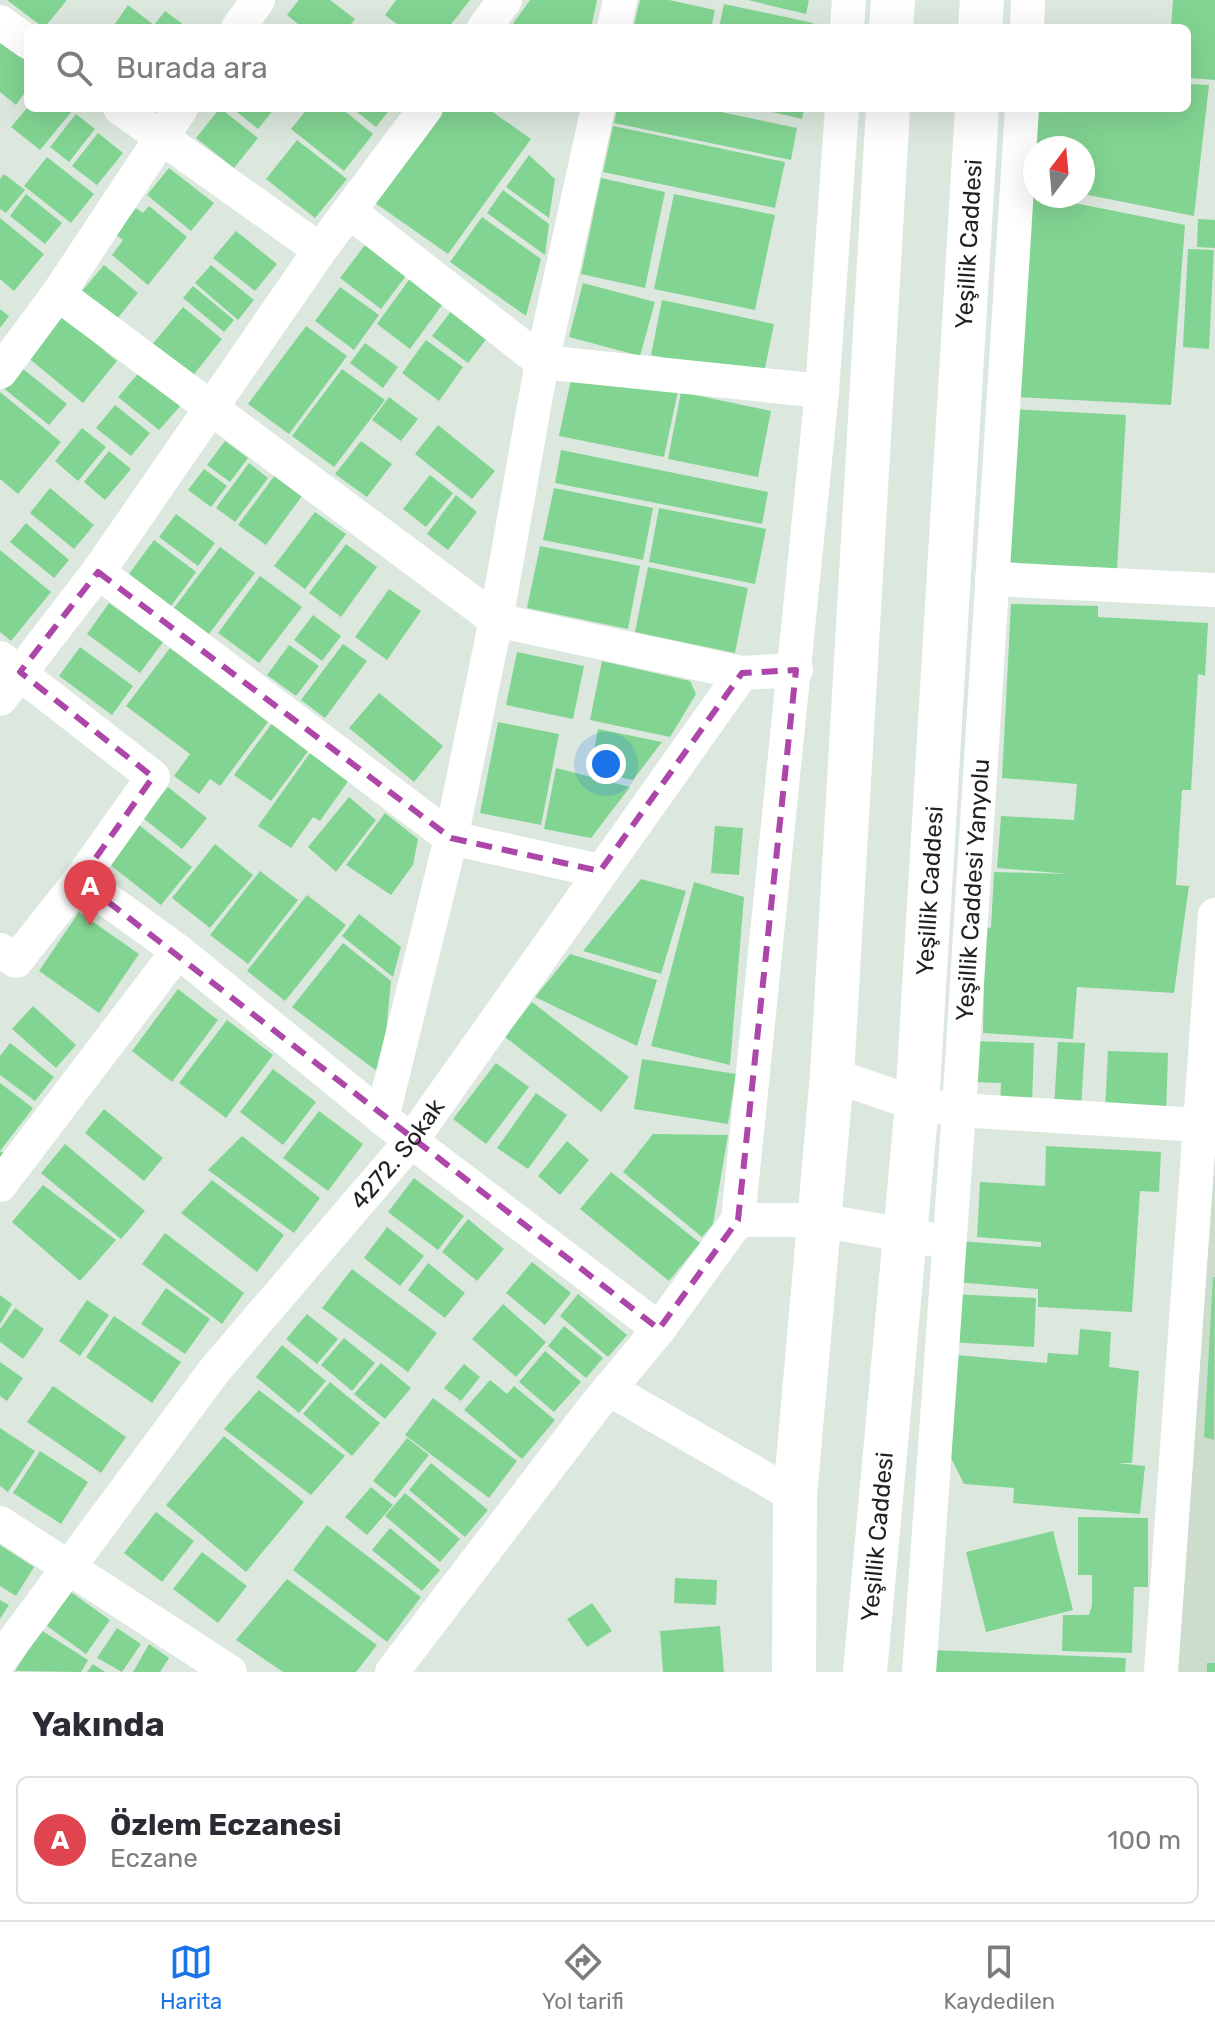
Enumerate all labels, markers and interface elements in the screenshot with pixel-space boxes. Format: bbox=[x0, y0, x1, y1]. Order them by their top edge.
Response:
search box bbox=[24, 24, 1191, 112]
icon: search bbox=[52, 46, 96, 90]
text: Burada ara bbox=[116, 50, 268, 86]
north arrow bbox=[1023, 136, 1095, 208]
street label: Yeşillik Caddesi bbox=[950, 158, 988, 330]
your location bbox=[586, 744, 626, 784]
street label: Yeşillik Caddesi Yanyolu bbox=[951, 758, 995, 1022]
street label: Yeşillik Caddesi bbox=[911, 805, 949, 976]
pin: A bbox=[64, 860, 116, 926]
street label: 4272. Sokak bbox=[345, 1093, 451, 1215]
street label: Yeşillik Caddesi bbox=[856, 1451, 899, 1622]
text: Yakında bbox=[32, 1704, 165, 1745]
text: Özlem Eczanesi bbox=[110, 1807, 342, 1843]
text: A bbox=[51, 1825, 69, 1856]
text: 100 m bbox=[1107, 1825, 1181, 1856]
text: Eczane bbox=[110, 1843, 198, 1874]
tab: Harita bbox=[160, 1940, 222, 2015]
tab: Yol tarifi bbox=[542, 1940, 624, 2015]
tab: Kaydedilen bbox=[944, 1940, 1055, 2015]

